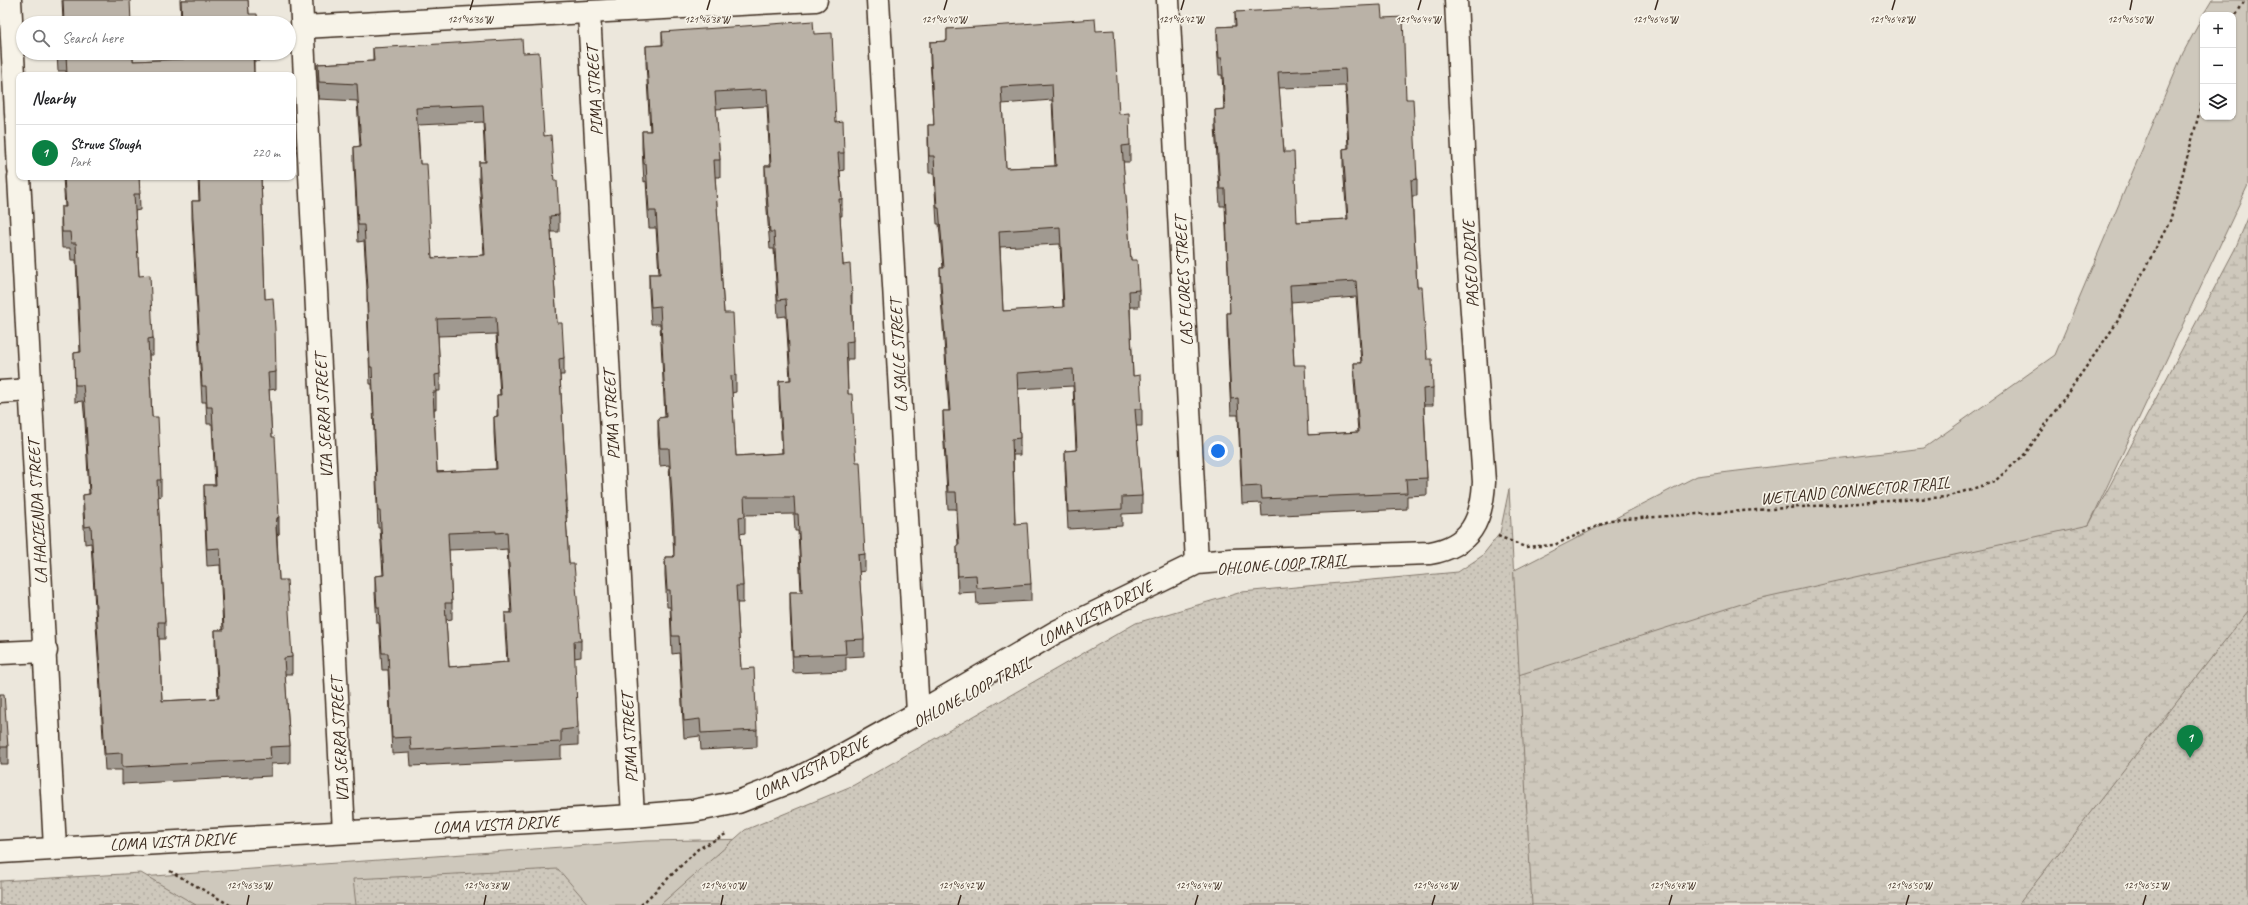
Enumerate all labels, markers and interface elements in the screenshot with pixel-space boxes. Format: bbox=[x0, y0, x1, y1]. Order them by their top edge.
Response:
map controls bbox=[2200, 12, 2236, 120]
button: + bbox=[2200, 12, 2236, 48]
text: 121°46'36"W bbox=[447, 13, 494, 26]
text: 121°46'38"W bbox=[684, 13, 731, 26]
text: 121°46'40"W bbox=[921, 13, 968, 26]
text: 121°46'42"W bbox=[1158, 13, 1205, 26]
text: 121°46'44"W bbox=[1395, 13, 1442, 26]
text: 121°46'46"W bbox=[1632, 13, 1679, 26]
text: 121°46'48"W bbox=[1869, 13, 1916, 26]
text: 121°46'50"W bbox=[2107, 13, 2154, 26]
search box bbox=[16, 16, 296, 60]
icon: search bbox=[30, 27, 52, 49]
text: Search here bbox=[62, 29, 123, 48]
street label: PIMA STREET bbox=[581, 42, 607, 136]
button: − bbox=[2200, 48, 2236, 84]
button: layers bbox=[2200, 84, 2236, 120]
text: Nearby bbox=[32, 88, 75, 109]
text: Struve Slough bbox=[70, 135, 141, 154]
text: 1 bbox=[42, 145, 48, 161]
text: 220 m bbox=[252, 145, 280, 161]
text: Park bbox=[70, 154, 91, 170]
street label: LAS FLORES STREET bbox=[1169, 212, 1197, 346]
street label: PASEO DRIVE bbox=[1458, 217, 1483, 308]
street label: LA SALLE STREET bbox=[885, 295, 912, 413]
street label: VIA SERRA STREET bbox=[310, 349, 337, 479]
street label: PIMA STREET bbox=[598, 366, 624, 460]
street label: LA HACIENDA STREET bbox=[23, 435, 52, 585]
your location bbox=[1208, 441, 1228, 461]
street label: WETLAND CONNECTOR TRAIL bbox=[1760, 472, 1951, 509]
street label: OHLONE LOOP TRAIL bbox=[1216, 549, 1349, 580]
street label: LOMA VISTA DRIVE bbox=[1034, 574, 1159, 651]
street label: OHLONE LOOP TRAIL bbox=[910, 652, 1036, 732]
street label: VIA SERRA STREET bbox=[326, 673, 353, 803]
street label: PIMA STREET bbox=[616, 689, 642, 783]
pin: 1 bbox=[2177, 725, 2203, 758]
street label: LOMA VISTA DRIVE bbox=[750, 730, 875, 806]
street label: LOMA VISTA DRIVE bbox=[432, 811, 562, 838]
street label: LOMA VISTA DRIVE bbox=[109, 828, 239, 855]
text: 121°46'36"W bbox=[226, 879, 273, 892]
text: 121°46'38"W bbox=[463, 879, 510, 892]
text: 121°46'40"W bbox=[700, 879, 747, 892]
text: 121°46'42"W bbox=[938, 879, 985, 892]
text: 121°46'44"W bbox=[1175, 879, 1222, 892]
text: 121°46'46"W bbox=[1412, 879, 1459, 892]
text: 121°46'48"W bbox=[1649, 879, 1696, 892]
text: 121°46'50"W bbox=[1886, 879, 1933, 892]
text: 121°46'52"W bbox=[2123, 879, 2170, 892]

